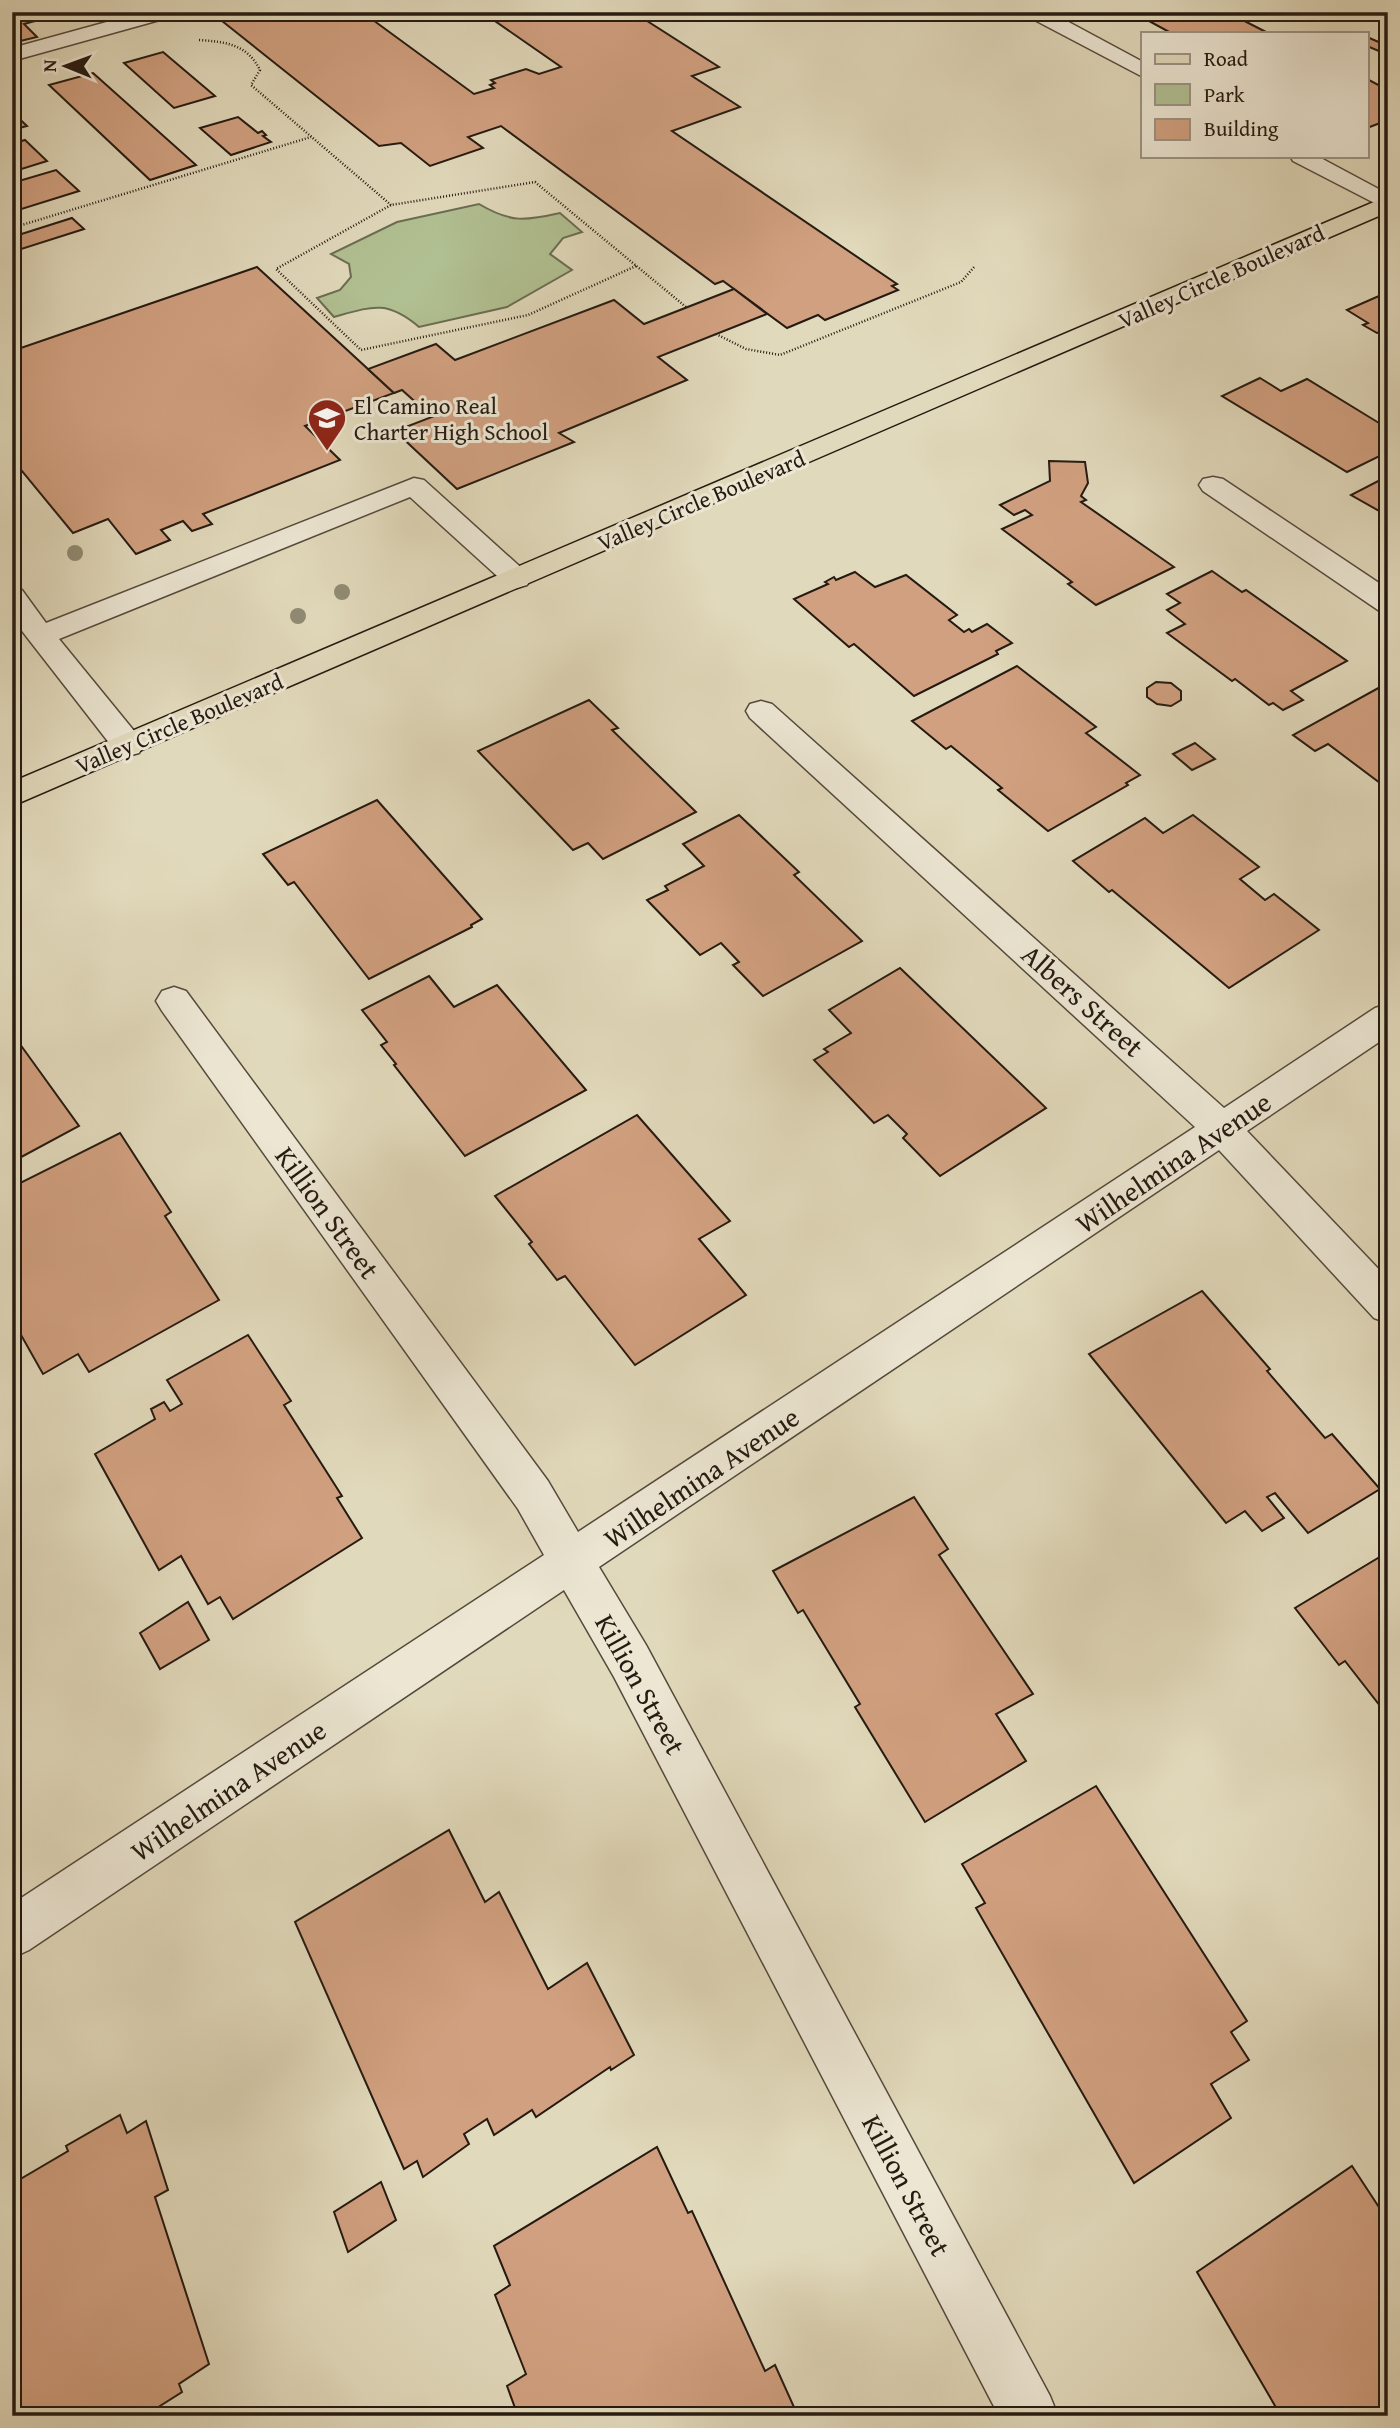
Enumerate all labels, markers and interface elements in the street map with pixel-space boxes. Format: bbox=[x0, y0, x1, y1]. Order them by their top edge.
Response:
north arrow bbox=[32, 32, 102, 102]
legend bbox=[1141, 32, 1368, 158]
text: Road bbox=[1204, 43, 1249, 74]
text: N bbox=[35, 59, 63, 72]
text: Park bbox=[1204, 79, 1245, 110]
text: Building bbox=[1204, 113, 1279, 144]
street label: Valley Circle Boulevard bbox=[1112, 215, 1330, 336]
place label: El Camino Real Charter High School bbox=[354, 389, 548, 448]
school or university icon: El Camino Real Charter High School bbox=[306, 397, 348, 452]
street label: Valley Circle Boulevard bbox=[592, 441, 811, 559]
street label: Valley Circle Boulevard bbox=[70, 664, 289, 782]
street label: Albers Street bbox=[1013, 934, 1153, 1066]
street label: Wilhelmina Avenue bbox=[1067, 1081, 1279, 1243]
street label: Killion Street bbox=[266, 1137, 390, 1287]
street label: Wilhelmina Avenue bbox=[595, 1396, 807, 1558]
street label: Killion Street bbox=[585, 1606, 697, 1762]
street label: Wilhelmina Avenue bbox=[122, 1709, 334, 1871]
street label: Killion Street bbox=[853, 2107, 962, 2263]

